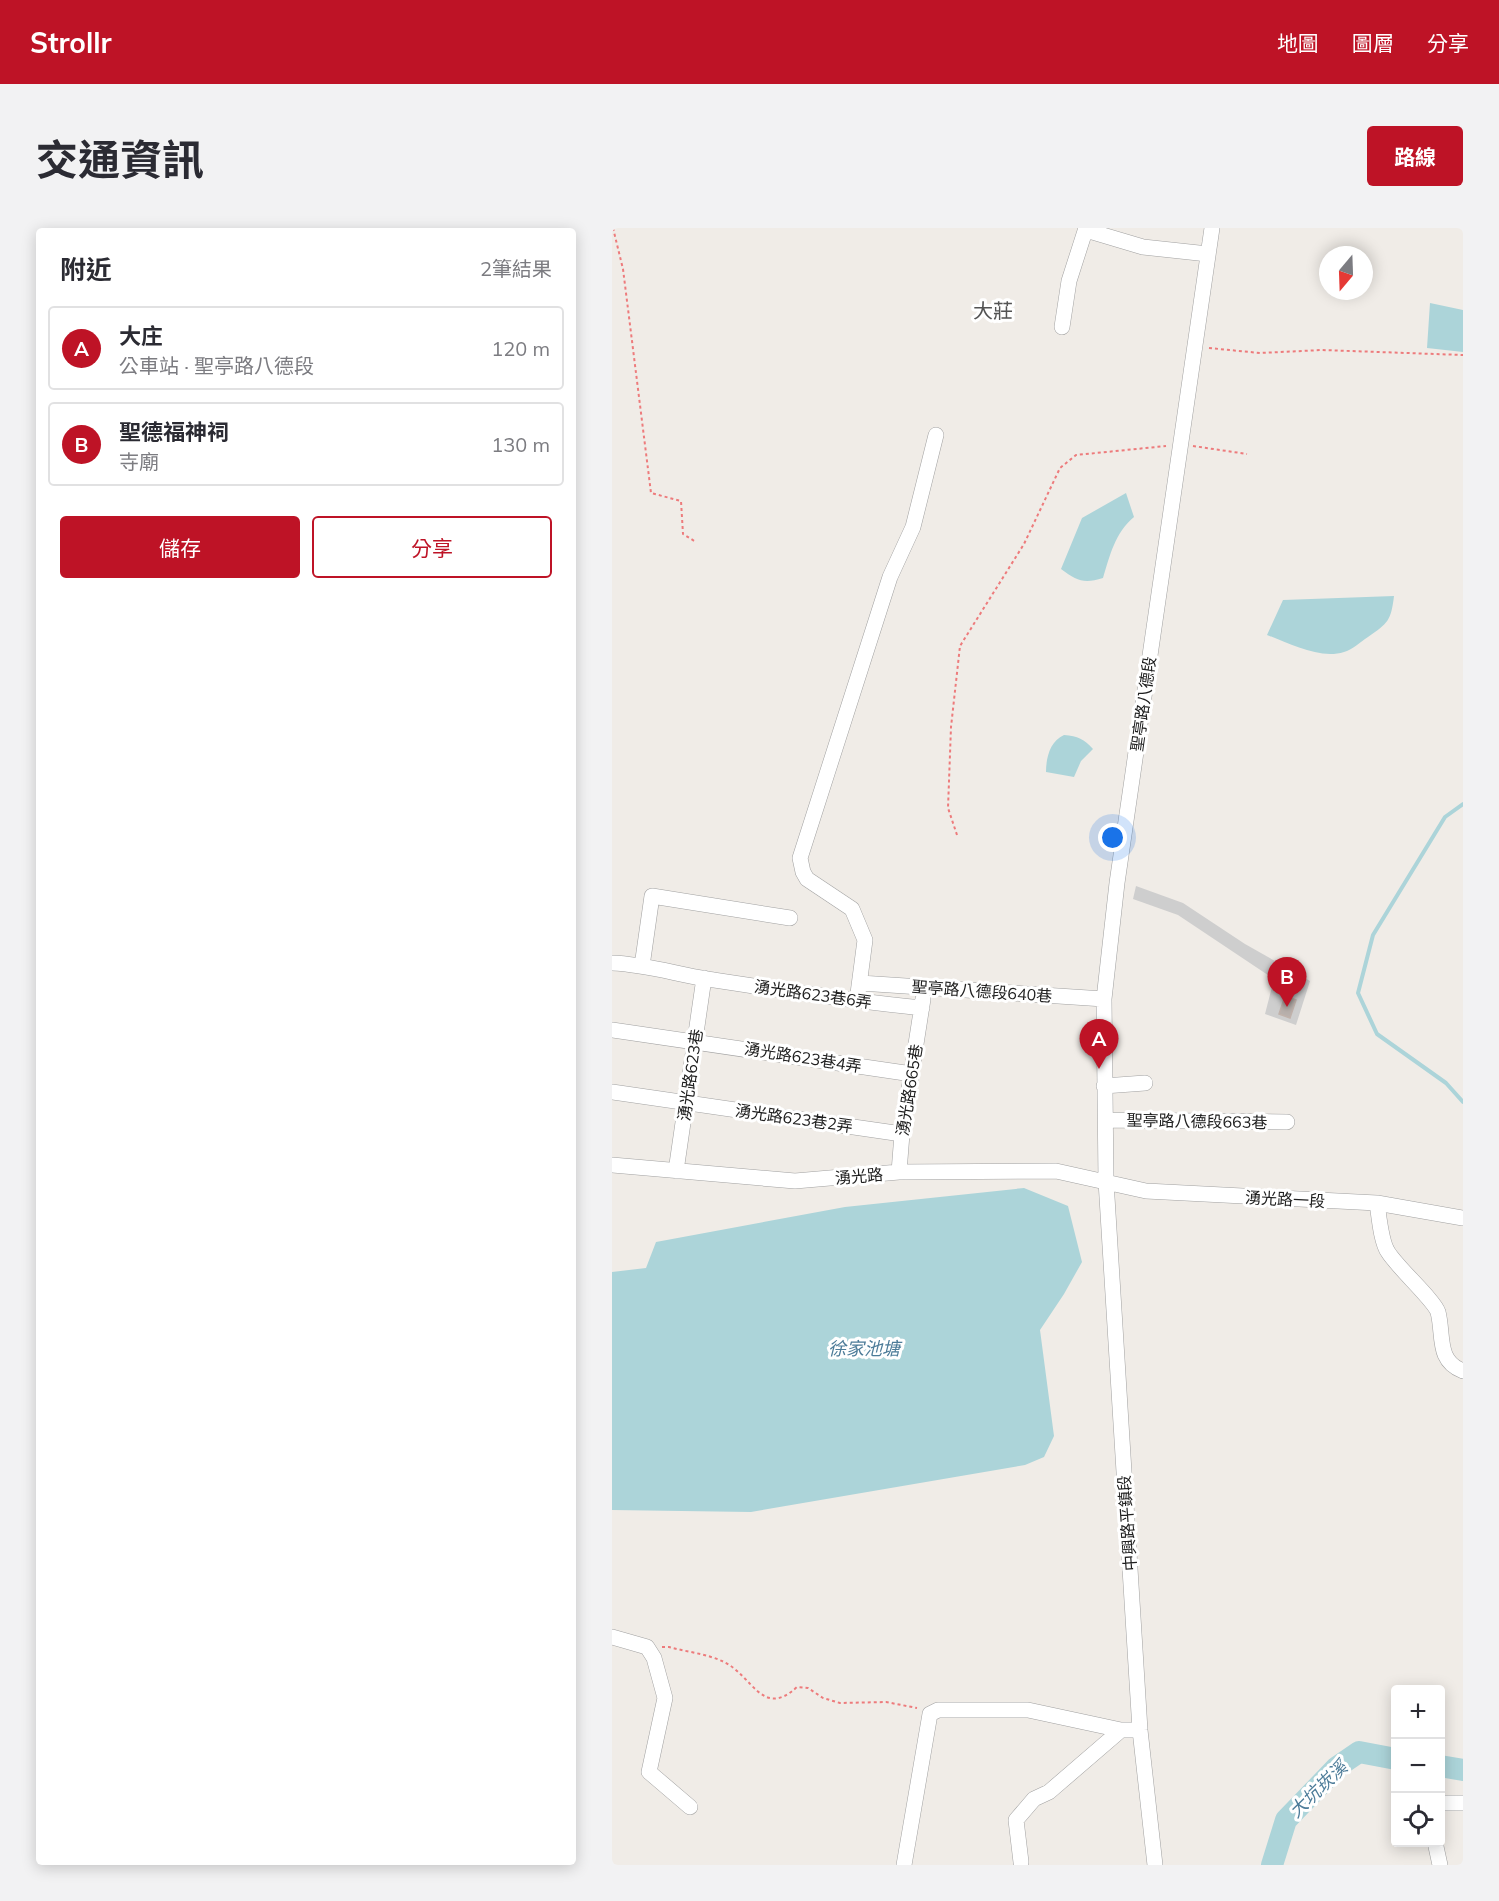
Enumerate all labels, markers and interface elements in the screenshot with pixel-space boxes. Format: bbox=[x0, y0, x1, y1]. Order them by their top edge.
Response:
text: Strollr bbox=[30, 25, 112, 60]
text: 地圖 bbox=[1277, 30, 1319, 56]
text: 圖層 bbox=[1352, 30, 1394, 56]
text: 分享 bbox=[1427, 30, 1469, 56]
button: 路線 bbox=[1367, 126, 1463, 186]
text: 交通資訊 bbox=[36, 133, 204, 186]
north arrow bbox=[1319, 246, 1373, 300]
text: 附近 bbox=[60, 253, 112, 286]
text: 2筆結果 bbox=[480, 256, 552, 281]
district label: 大莊 bbox=[973, 298, 1013, 323]
text: 大庄 bbox=[119, 322, 163, 350]
text: A bbox=[74, 336, 89, 361]
text: 120 m bbox=[491, 336, 550, 361]
text: 公車站 · 聖亭路八德段 bbox=[119, 353, 314, 378]
text: 聖德福神祠 bbox=[119, 418, 229, 446]
text: B bbox=[75, 432, 88, 457]
text: 130 m bbox=[491, 432, 550, 457]
text: 寺廟 bbox=[119, 449, 159, 474]
button: 儲存 bbox=[60, 516, 300, 578]
button: 分享 bbox=[312, 516, 552, 578]
street label: 聖亭路八德段 bbox=[1126, 655, 1160, 753]
your location bbox=[1098, 823, 1127, 852]
pin: B bbox=[1268, 958, 1306, 1007]
street label: 湧光路623巷6弄 bbox=[753, 976, 873, 1012]
street label: 聖亭路八德段640巷 bbox=[911, 976, 1053, 1006]
pin: A bbox=[1080, 1020, 1118, 1069]
street label: 湧光路623巷 bbox=[674, 1028, 706, 1122]
street label: 湧光路623巷4弄 bbox=[743, 1038, 863, 1076]
street label: 湧光路665巷 bbox=[892, 1043, 926, 1137]
street label: 湧光路623巷2弄 bbox=[734, 1100, 854, 1136]
street label: 聖亭路八德段663巷 bbox=[1126, 1110, 1268, 1132]
street label: 湧光路 bbox=[834, 1164, 884, 1188]
street label: 湧光路一段 bbox=[1245, 1187, 1325, 1211]
water label: 徐家池塘 bbox=[828, 1337, 903, 1360]
street label: 中興路平鎮段 bbox=[1114, 1474, 1140, 1572]
map controls bbox=[1391, 1685, 1445, 1847]
button: + bbox=[1391, 1685, 1445, 1739]
button: − bbox=[1391, 1739, 1445, 1793]
water label: 大坑崁溪 bbox=[1284, 1754, 1354, 1822]
button: locate bbox=[1391, 1793, 1445, 1847]

